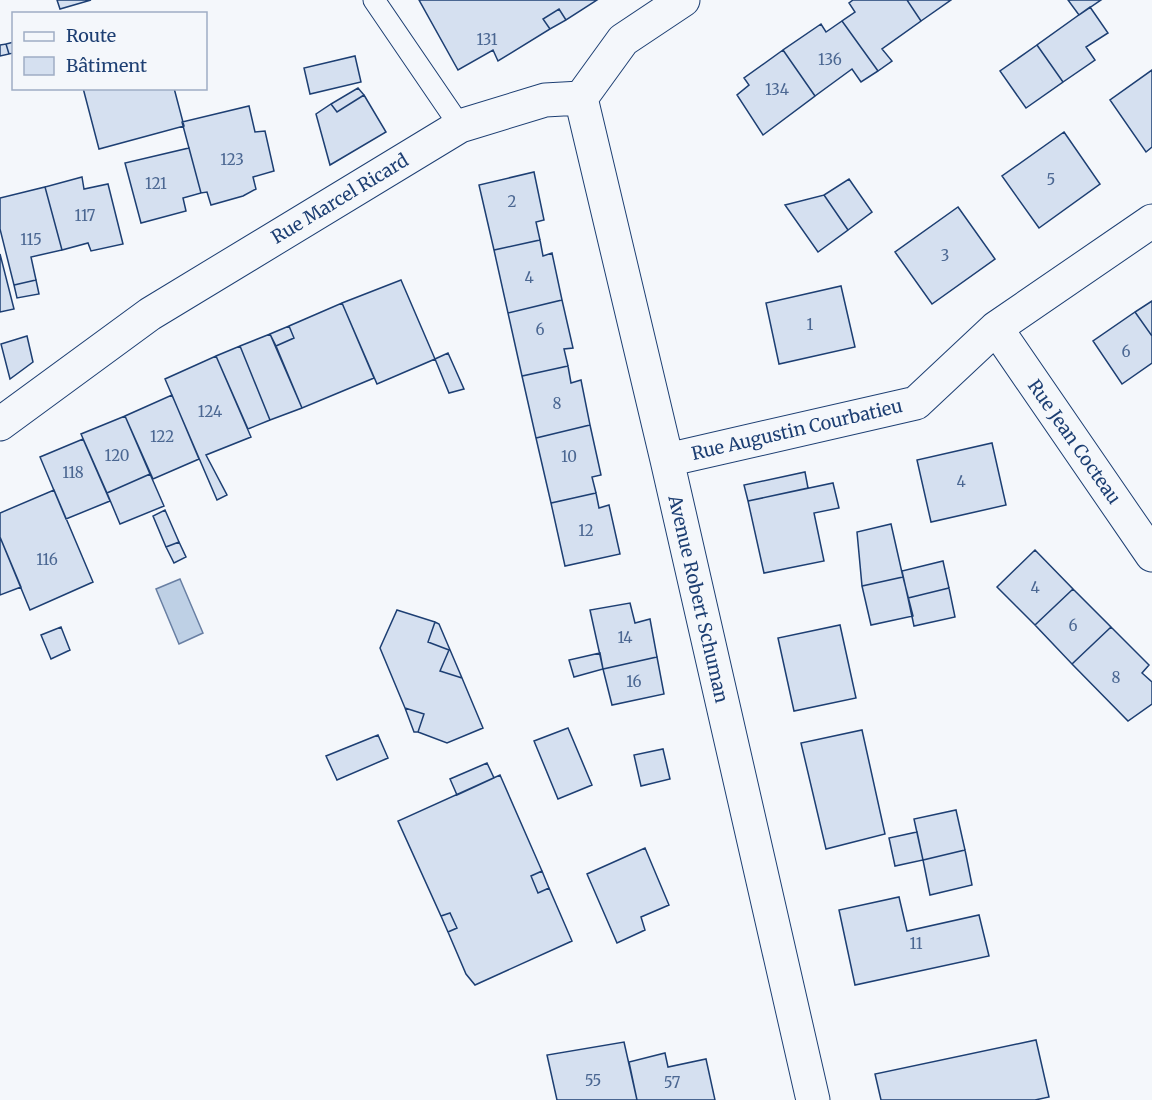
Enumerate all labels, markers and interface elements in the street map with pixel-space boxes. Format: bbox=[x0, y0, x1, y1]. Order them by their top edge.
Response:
legend bbox=[12, 12, 207, 90]
text: Route bbox=[66, 24, 116, 47]
house number: 131 bbox=[476, 30, 498, 49]
house number: 136 bbox=[818, 50, 842, 69]
text: Bâtiment bbox=[66, 54, 147, 77]
house number: 134 bbox=[765, 80, 789, 99]
street label: Rue Marcel Ricard bbox=[267, 149, 413, 249]
house number: 123 bbox=[220, 150, 244, 169]
house number: 5 bbox=[1047, 170, 1055, 189]
house number: 121 bbox=[145, 174, 167, 193]
house number: 2 bbox=[508, 192, 517, 211]
house number: 117 bbox=[75, 206, 96, 225]
house number: 115 bbox=[20, 230, 42, 249]
house number: 3 bbox=[941, 246, 949, 265]
house number: 4 bbox=[524, 268, 534, 287]
house number: 1 bbox=[807, 315, 814, 334]
house number: 6 bbox=[535, 320, 545, 339]
house number: 6 bbox=[1121, 342, 1131, 361]
street label: Rue Jean Cocteau bbox=[1023, 375, 1126, 509]
house number: 8 bbox=[553, 394, 562, 413]
street label: Rue Augustin Courbatieu bbox=[689, 394, 905, 465]
house number: 124 bbox=[198, 402, 222, 421]
house number: 122 bbox=[150, 427, 174, 446]
house number: 120 bbox=[105, 446, 129, 465]
house number: 10 bbox=[561, 447, 577, 466]
house number: 118 bbox=[62, 463, 84, 482]
house number: 4 bbox=[956, 472, 966, 491]
street label: Avenue Robert Schuman bbox=[663, 492, 734, 705]
house number: 12 bbox=[578, 521, 594, 540]
house number: 116 bbox=[36, 550, 58, 569]
house number: 4 bbox=[1030, 578, 1040, 597]
house number: 6 bbox=[1068, 616, 1078, 635]
house number: 14 bbox=[617, 628, 633, 647]
house number: 8 bbox=[1112, 668, 1121, 687]
house number: 16 bbox=[626, 672, 642, 691]
house number: 11 bbox=[909, 934, 923, 953]
house number: 55 bbox=[585, 1071, 601, 1090]
house number: 57 bbox=[664, 1073, 681, 1092]

